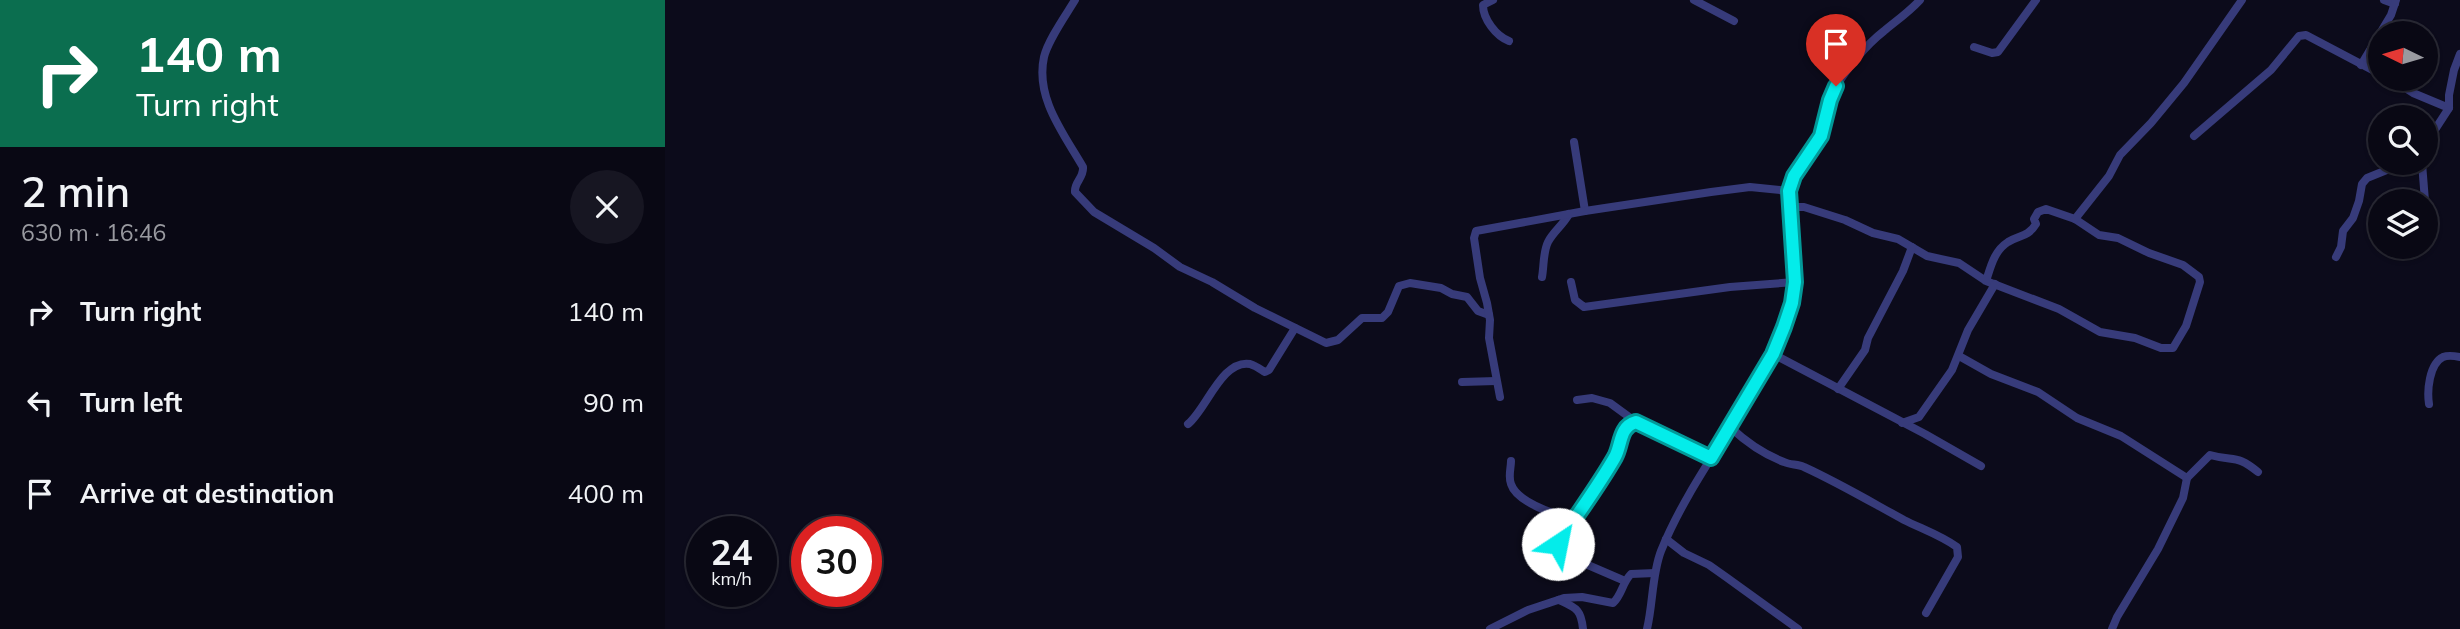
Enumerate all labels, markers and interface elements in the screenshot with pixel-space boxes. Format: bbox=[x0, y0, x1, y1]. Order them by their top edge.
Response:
pin bbox=[1806, 14, 1866, 86]
north arrow bbox=[2368, 21, 2438, 91]
map controls bbox=[2368, 21, 2438, 259]
text: 140 m bbox=[136, 23, 282, 84]
icon: arrive bbox=[1817, 25, 1855, 63]
icon: right bbox=[21, 28, 112, 119]
text: Turn right bbox=[136, 84, 279, 124]
button: search bbox=[2368, 105, 2438, 175]
text: 2 min bbox=[21, 165, 130, 218]
button: close bbox=[570, 170, 644, 244]
button: layers bbox=[2368, 189, 2438, 259]
text: 630 m · 16:46 bbox=[21, 218, 166, 247]
icon: right bbox=[21, 293, 59, 331]
text: Turn right bbox=[80, 295, 201, 328]
text: 140 m bbox=[568, 295, 644, 328]
icon: left bbox=[21, 384, 59, 422]
text: Turn left bbox=[80, 386, 182, 419]
text: 90 m bbox=[583, 386, 644, 419]
icon: arrive bbox=[21, 475, 59, 513]
text: Arrive at destination bbox=[80, 477, 335, 510]
text: 400 m bbox=[568, 477, 644, 510]
position arrow bbox=[1521, 507, 1595, 581]
speed limit sign: 30 bbox=[791, 516, 882, 607]
text: 24 bbox=[710, 530, 753, 574]
text: km/h bbox=[711, 567, 752, 590]

